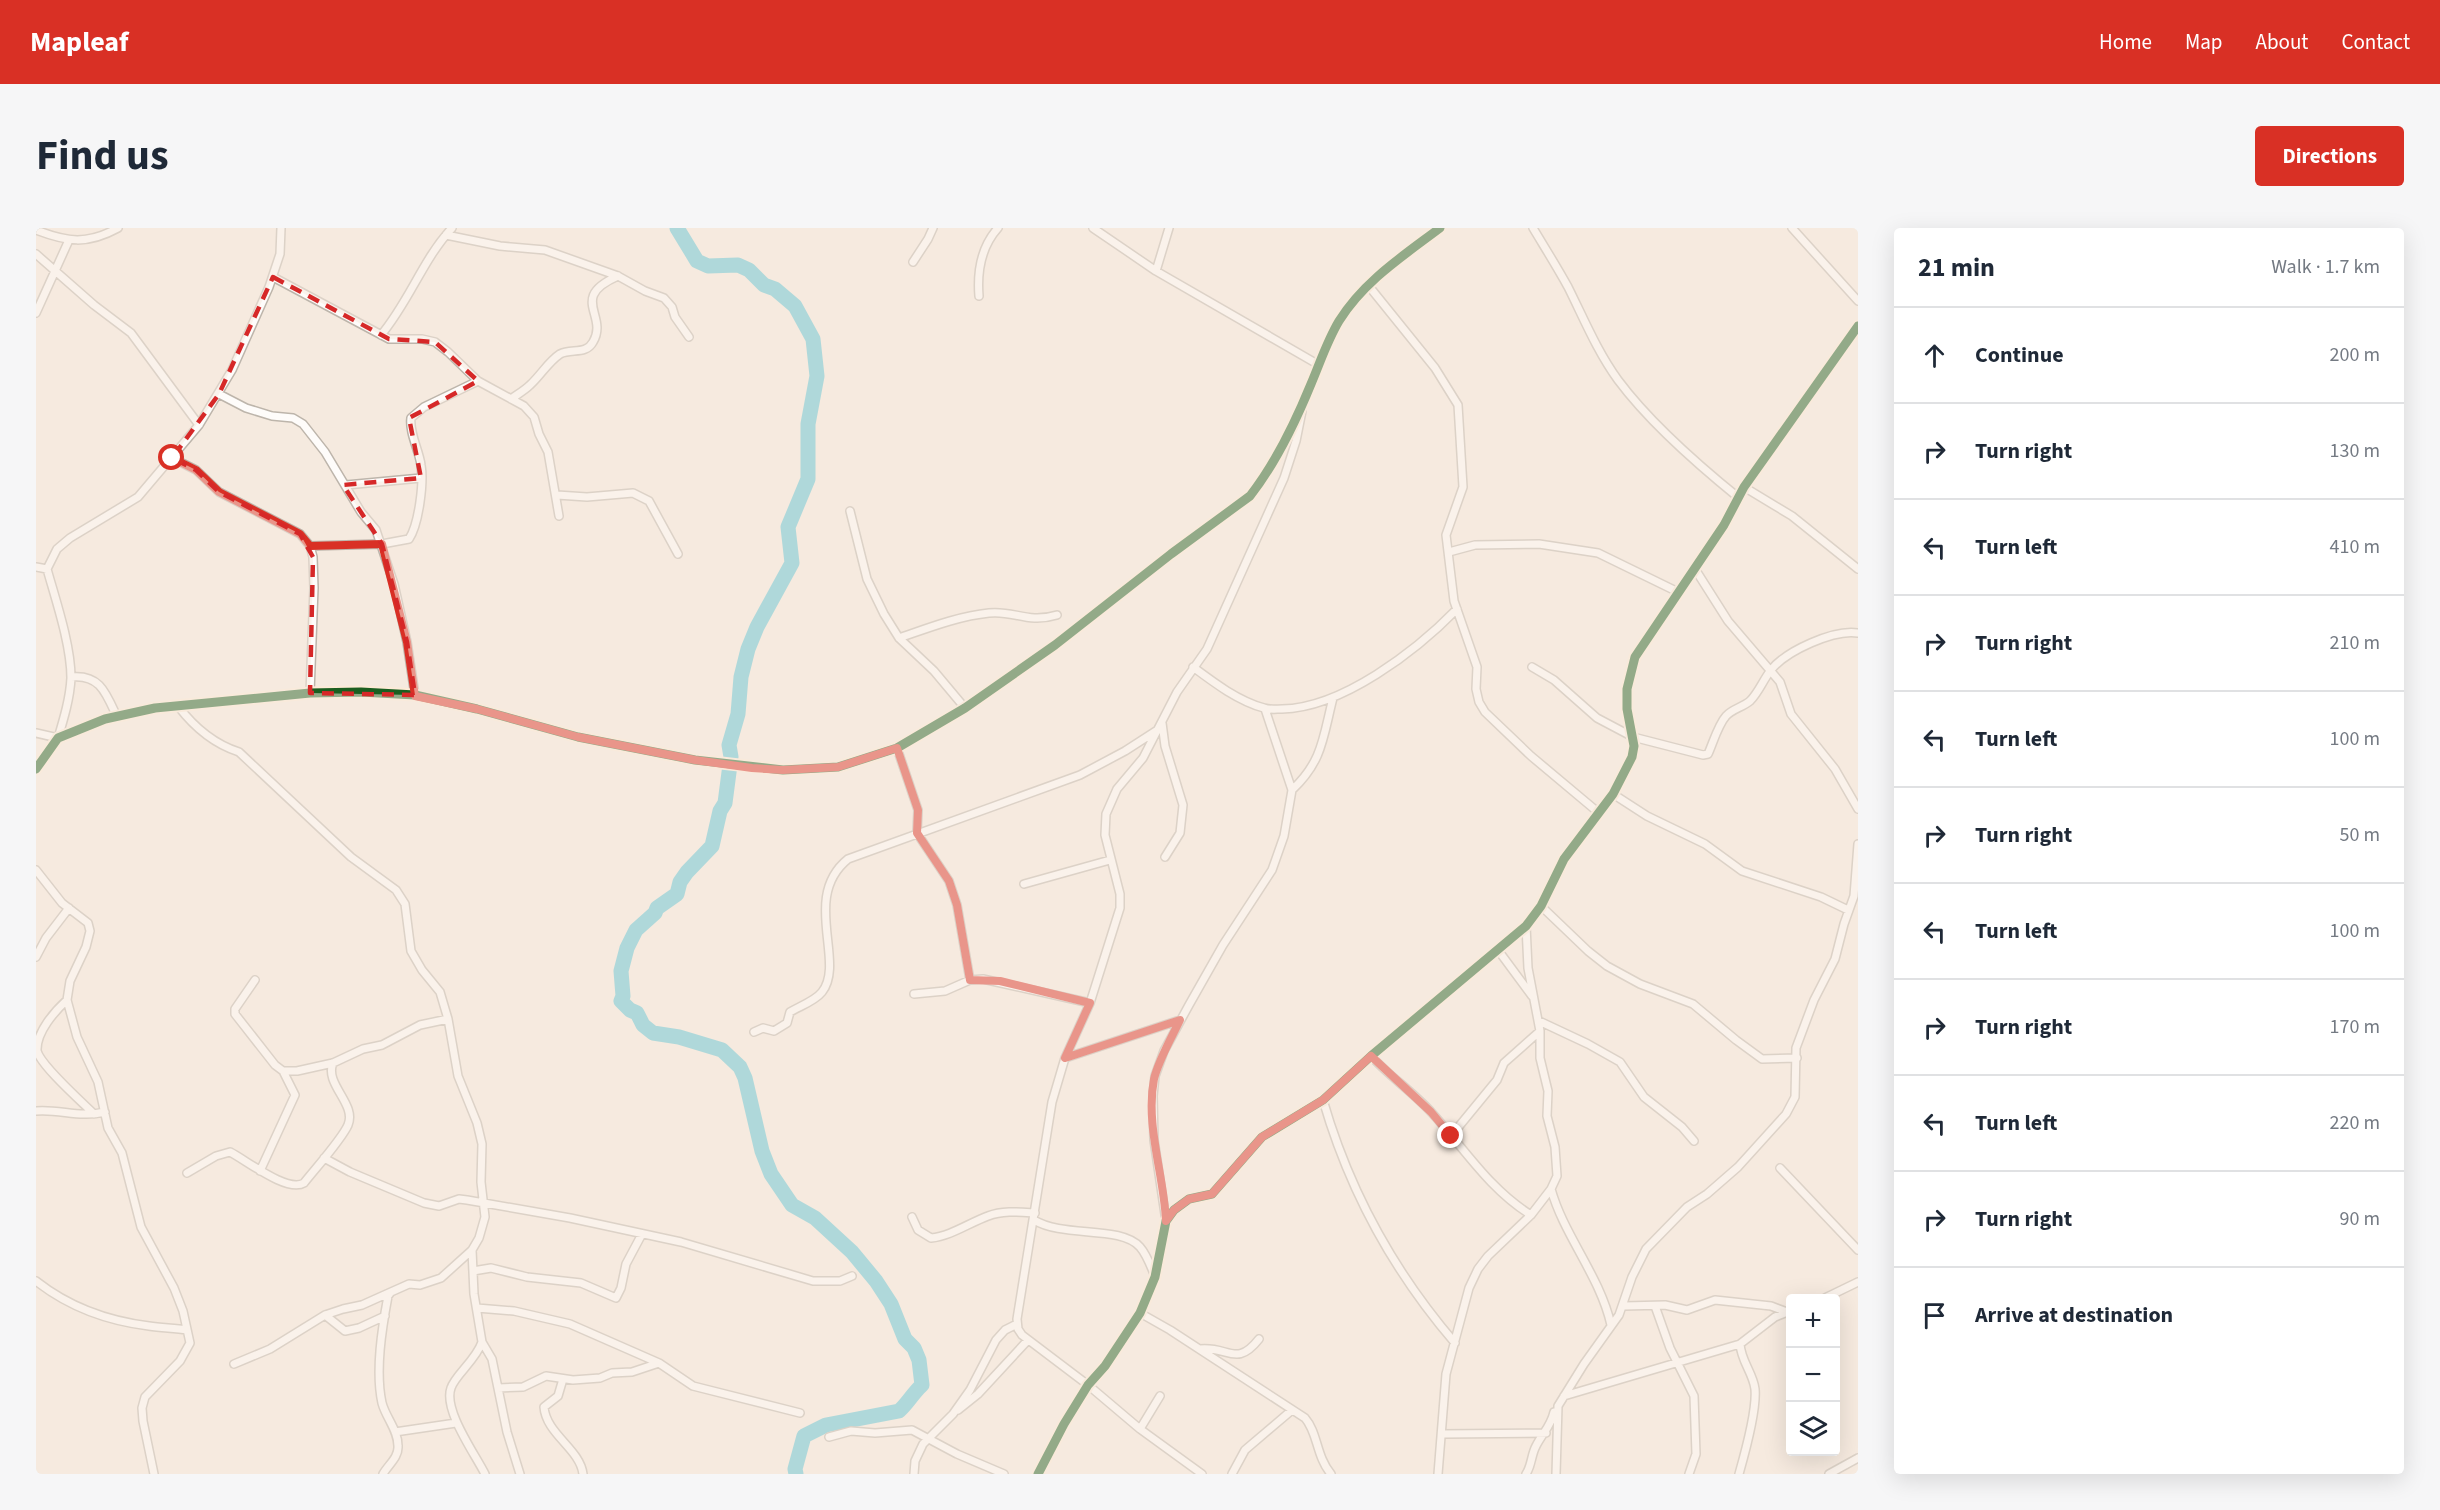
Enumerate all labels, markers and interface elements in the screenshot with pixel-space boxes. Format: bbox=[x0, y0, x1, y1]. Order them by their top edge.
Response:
text: Mapleaf bbox=[30, 22, 129, 62]
text: Home bbox=[2099, 27, 2152, 57]
text: Map bbox=[2185, 27, 2223, 57]
text: About bbox=[2256, 27, 2308, 57]
text: Contact bbox=[2341, 27, 2410, 57]
text: Find us bbox=[36, 126, 169, 186]
button: Directions bbox=[2255, 126, 2404, 186]
text: 21 min bbox=[1918, 249, 1995, 286]
text: Walk · 1.7 km bbox=[2271, 253, 2380, 281]
icon: ahead bbox=[1918, 339, 1951, 372]
text: Continue bbox=[1975, 339, 2064, 371]
text: 200 m bbox=[2330, 341, 2380, 369]
icon: right bbox=[1918, 435, 1951, 468]
text: Turn right bbox=[1975, 435, 2072, 467]
text: 130 m bbox=[2330, 437, 2380, 465]
route start bbox=[158, 444, 184, 470]
icon: left bbox=[1918, 531, 1951, 564]
text: Turn left bbox=[1975, 531, 2057, 563]
text: 410 m bbox=[2330, 533, 2380, 561]
icon: right bbox=[1918, 627, 1951, 660]
text: Turn right bbox=[1975, 627, 2072, 659]
text: 210 m bbox=[2330, 629, 2380, 657]
icon: left bbox=[1918, 723, 1951, 756]
text: Turn left bbox=[1975, 723, 2057, 755]
text: 100 m bbox=[2330, 725, 2380, 753]
icon: right bbox=[1918, 819, 1951, 852]
text: Turn right bbox=[1975, 819, 2072, 851]
text: 50 m bbox=[2340, 821, 2380, 849]
icon: left bbox=[1918, 915, 1951, 948]
text: Turn left bbox=[1975, 915, 2057, 947]
text: 100 m bbox=[2330, 917, 2380, 945]
icon: right bbox=[1918, 1011, 1951, 1044]
text: Turn right bbox=[1975, 1011, 2072, 1043]
text: 170 m bbox=[2330, 1013, 2380, 1041]
icon: left bbox=[1918, 1107, 1951, 1140]
text: Turn left bbox=[1975, 1107, 2057, 1139]
text: 220 m bbox=[2330, 1109, 2380, 1137]
route end bbox=[1437, 1122, 1463, 1148]
icon: right bbox=[1918, 1203, 1951, 1236]
text: Turn right bbox=[1975, 1203, 2072, 1235]
text: 90 m bbox=[2340, 1205, 2380, 1233]
map controls bbox=[1786, 1294, 1840, 1456]
button: + bbox=[1786, 1294, 1840, 1348]
icon: arrive bbox=[1918, 1299, 1951, 1332]
text: Arrive at destination bbox=[1975, 1299, 2173, 1331]
button: − bbox=[1786, 1348, 1840, 1402]
button: layers bbox=[1786, 1402, 1840, 1456]

